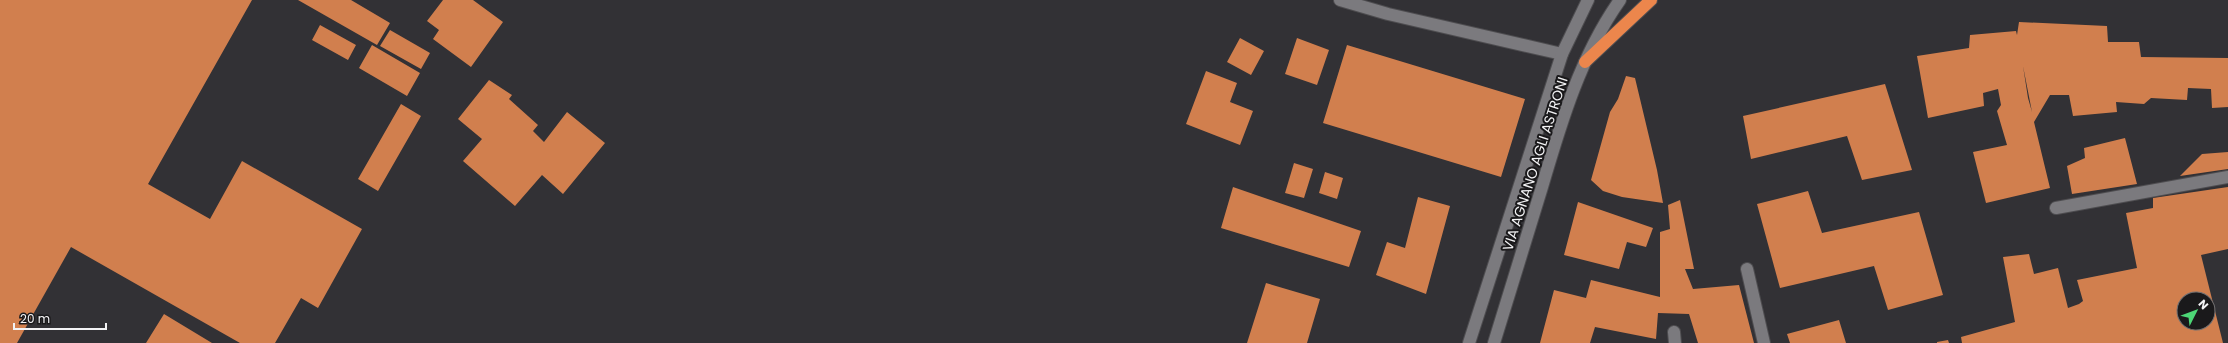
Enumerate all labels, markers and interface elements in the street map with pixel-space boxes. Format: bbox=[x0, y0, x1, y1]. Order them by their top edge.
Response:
street label: VIA AGNANO AGLI ASTRONI bbox=[1497, 74, 1573, 254]
north arrow bbox=[2176, 291, 2216, 331]
text: N bbox=[2195, 296, 2212, 313]
scale bar bbox=[14, 305, 106, 331]
text: 20 m bbox=[20, 310, 50, 327]

